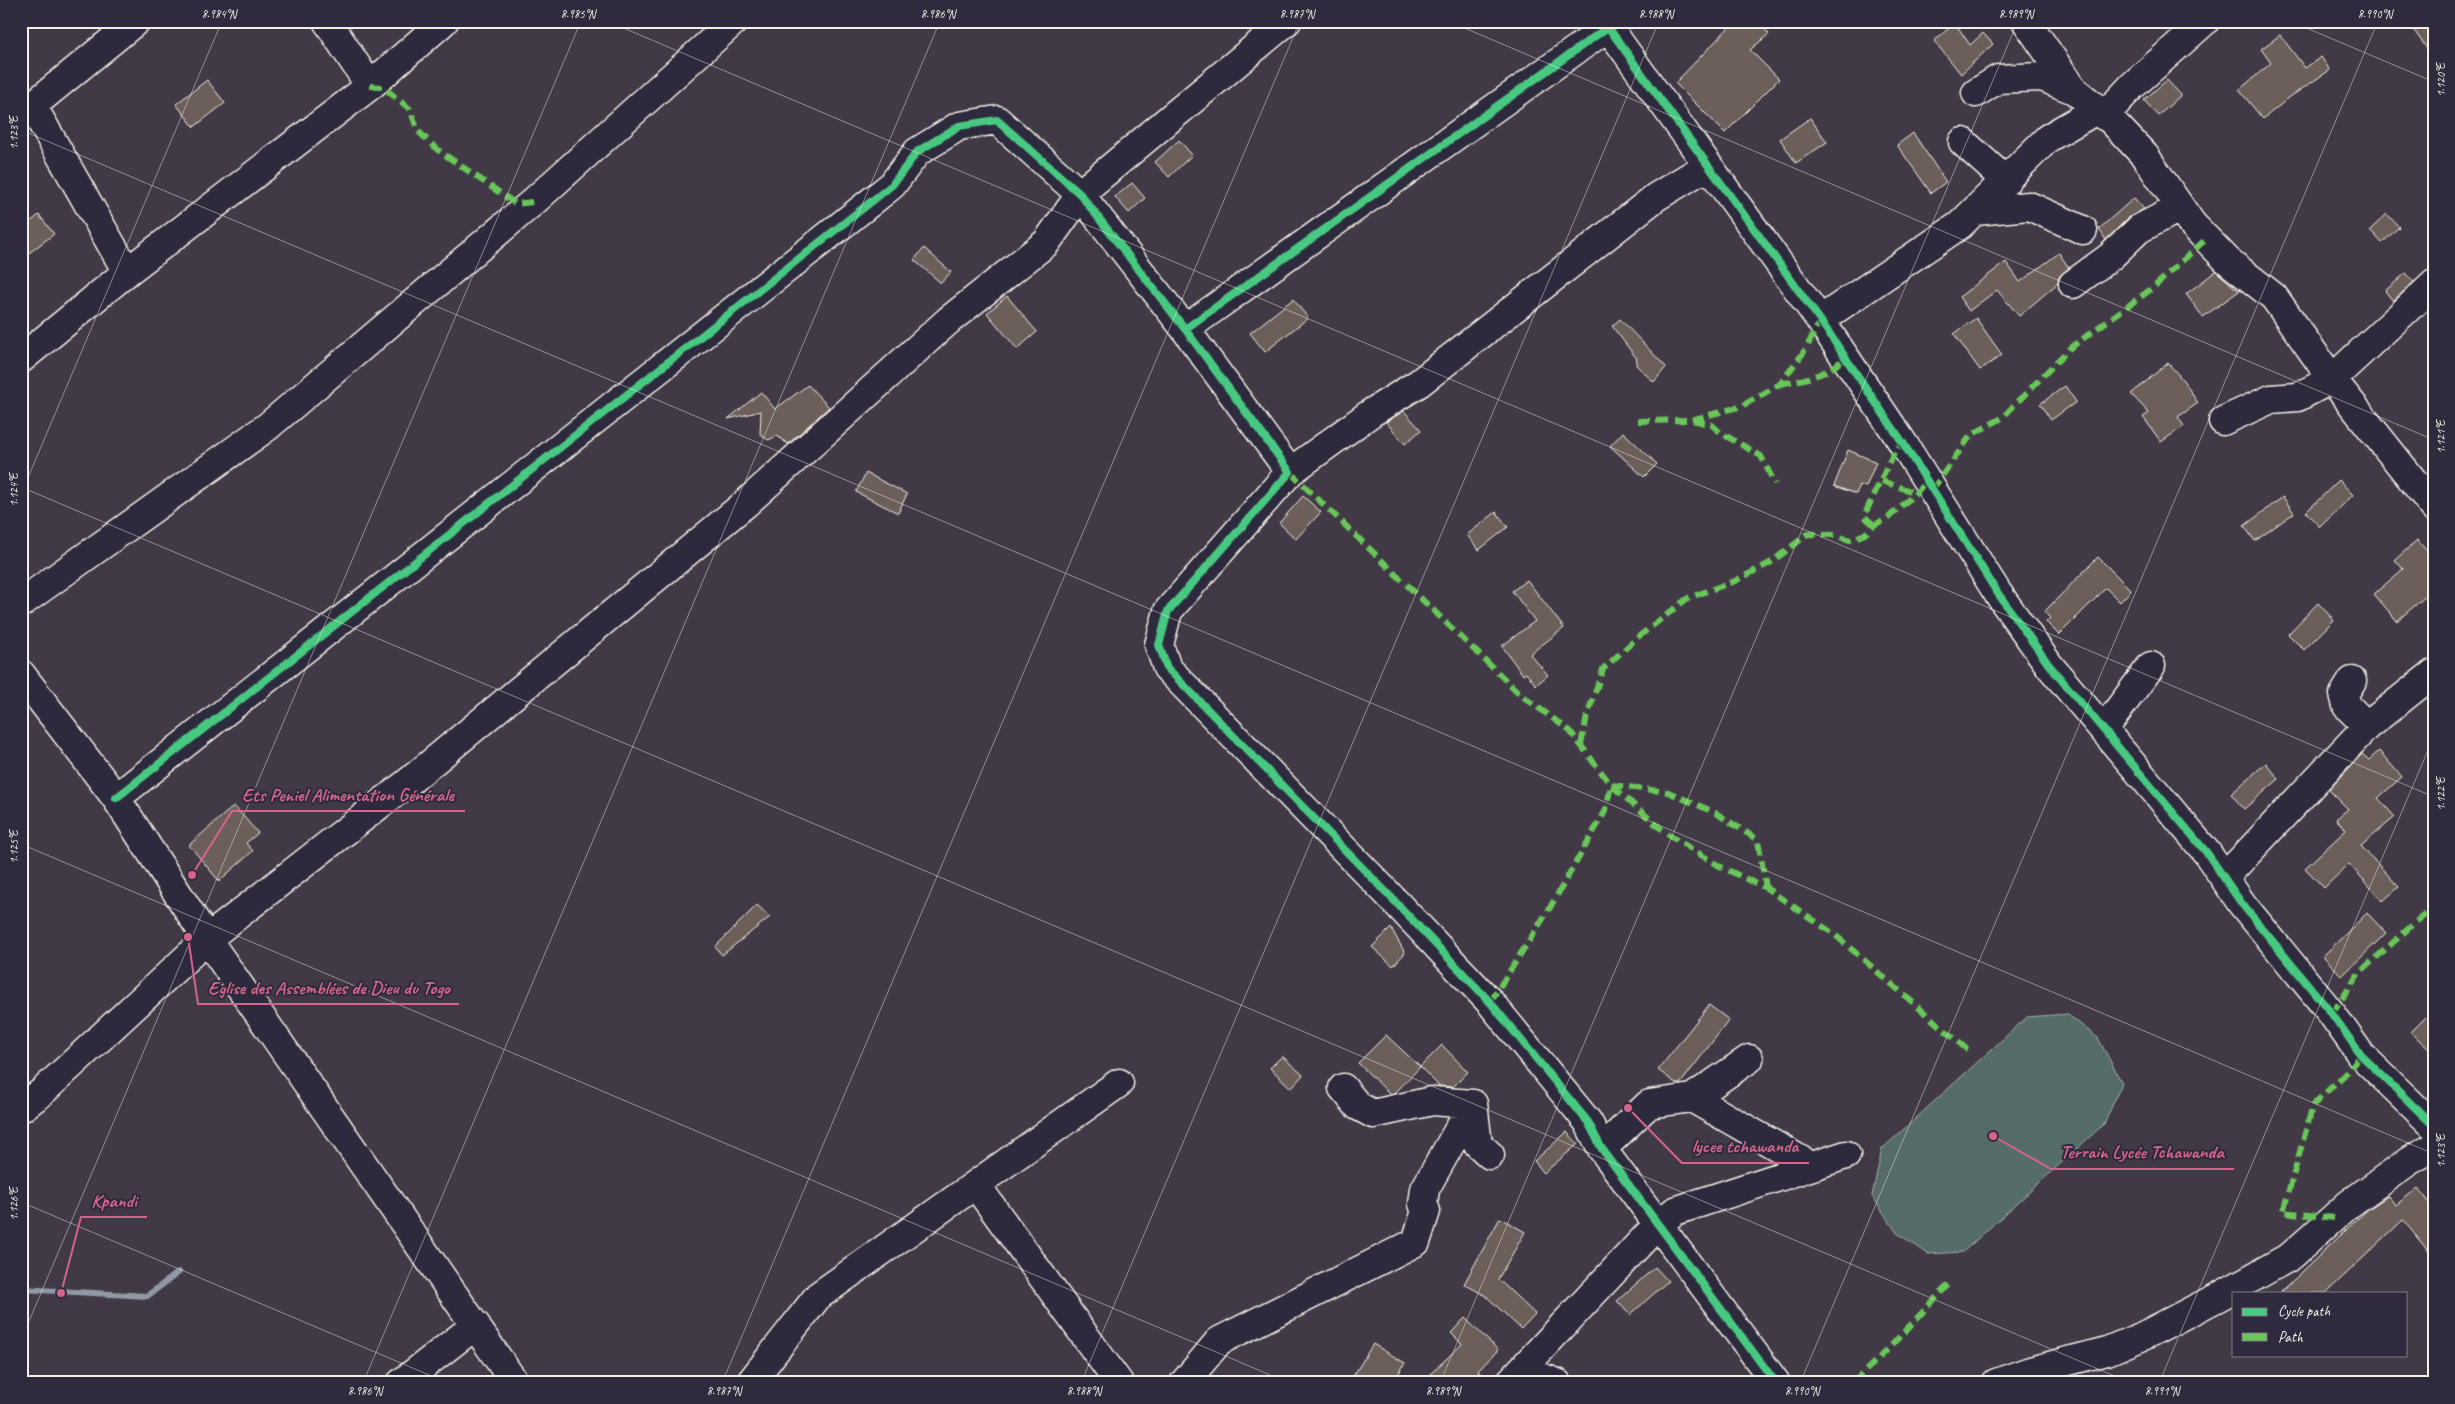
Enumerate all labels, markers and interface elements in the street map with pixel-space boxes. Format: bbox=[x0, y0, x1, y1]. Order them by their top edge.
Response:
text: 8.984°N bbox=[202, 6, 238, 22]
text: 8.985°N bbox=[561, 6, 597, 22]
text: 8.986°N bbox=[921, 6, 957, 22]
text: 8.987°N bbox=[1280, 6, 1316, 22]
text: 8.988°N bbox=[1639, 6, 1675, 22]
text: 8.989°N bbox=[1999, 6, 2035, 22]
text: 8.990°N bbox=[2358, 6, 2394, 22]
text: 1.120°E bbox=[2433, 61, 2449, 97]
text: 1.123°E bbox=[6, 114, 22, 150]
text: 1.121°E bbox=[2433, 418, 2449, 454]
text: 1.124°E bbox=[6, 471, 22, 507]
text: 1.122°E bbox=[2433, 775, 2449, 811]
callout: Ets Peniel Alimentation Générale bbox=[232, 777, 465, 811]
text: Ets Peniel Alimentation Générale bbox=[242, 783, 456, 807]
text: 1.125°E bbox=[6, 828, 22, 864]
callout: Eglise des Assemblées de Dieu du Togo bbox=[198, 970, 459, 1004]
text: Eglise des Assemblées de Dieu du Togo bbox=[208, 976, 452, 1000]
callout: lycee tchawanda bbox=[1682, 1129, 1809, 1163]
text: 1.123°E bbox=[2433, 1132, 2449, 1168]
text: lycee tchawanda bbox=[1692, 1134, 1800, 1158]
callout: Terrain Lycée Tchawanda bbox=[2051, 1135, 2234, 1169]
text: Terrain Lycée Tchawanda bbox=[2060, 1140, 2225, 1164]
callout: Kpandi bbox=[81, 1183, 147, 1217]
text: 1.126°E bbox=[6, 1185, 22, 1221]
text: Kpandi bbox=[91, 1189, 139, 1213]
legend bbox=[2232, 1292, 2408, 1356]
text: Cycle path bbox=[2278, 1302, 2330, 1321]
text: Path bbox=[2278, 1328, 2304, 1347]
text: 8.986°N bbox=[348, 1383, 384, 1399]
text: 8.987°N bbox=[707, 1383, 743, 1399]
text: 8.988°N bbox=[1067, 1383, 1103, 1399]
text: 8.989°N bbox=[1426, 1383, 1462, 1399]
text: 8.990°N bbox=[1785, 1383, 1821, 1399]
text: 8.991°N bbox=[2145, 1383, 2181, 1399]

